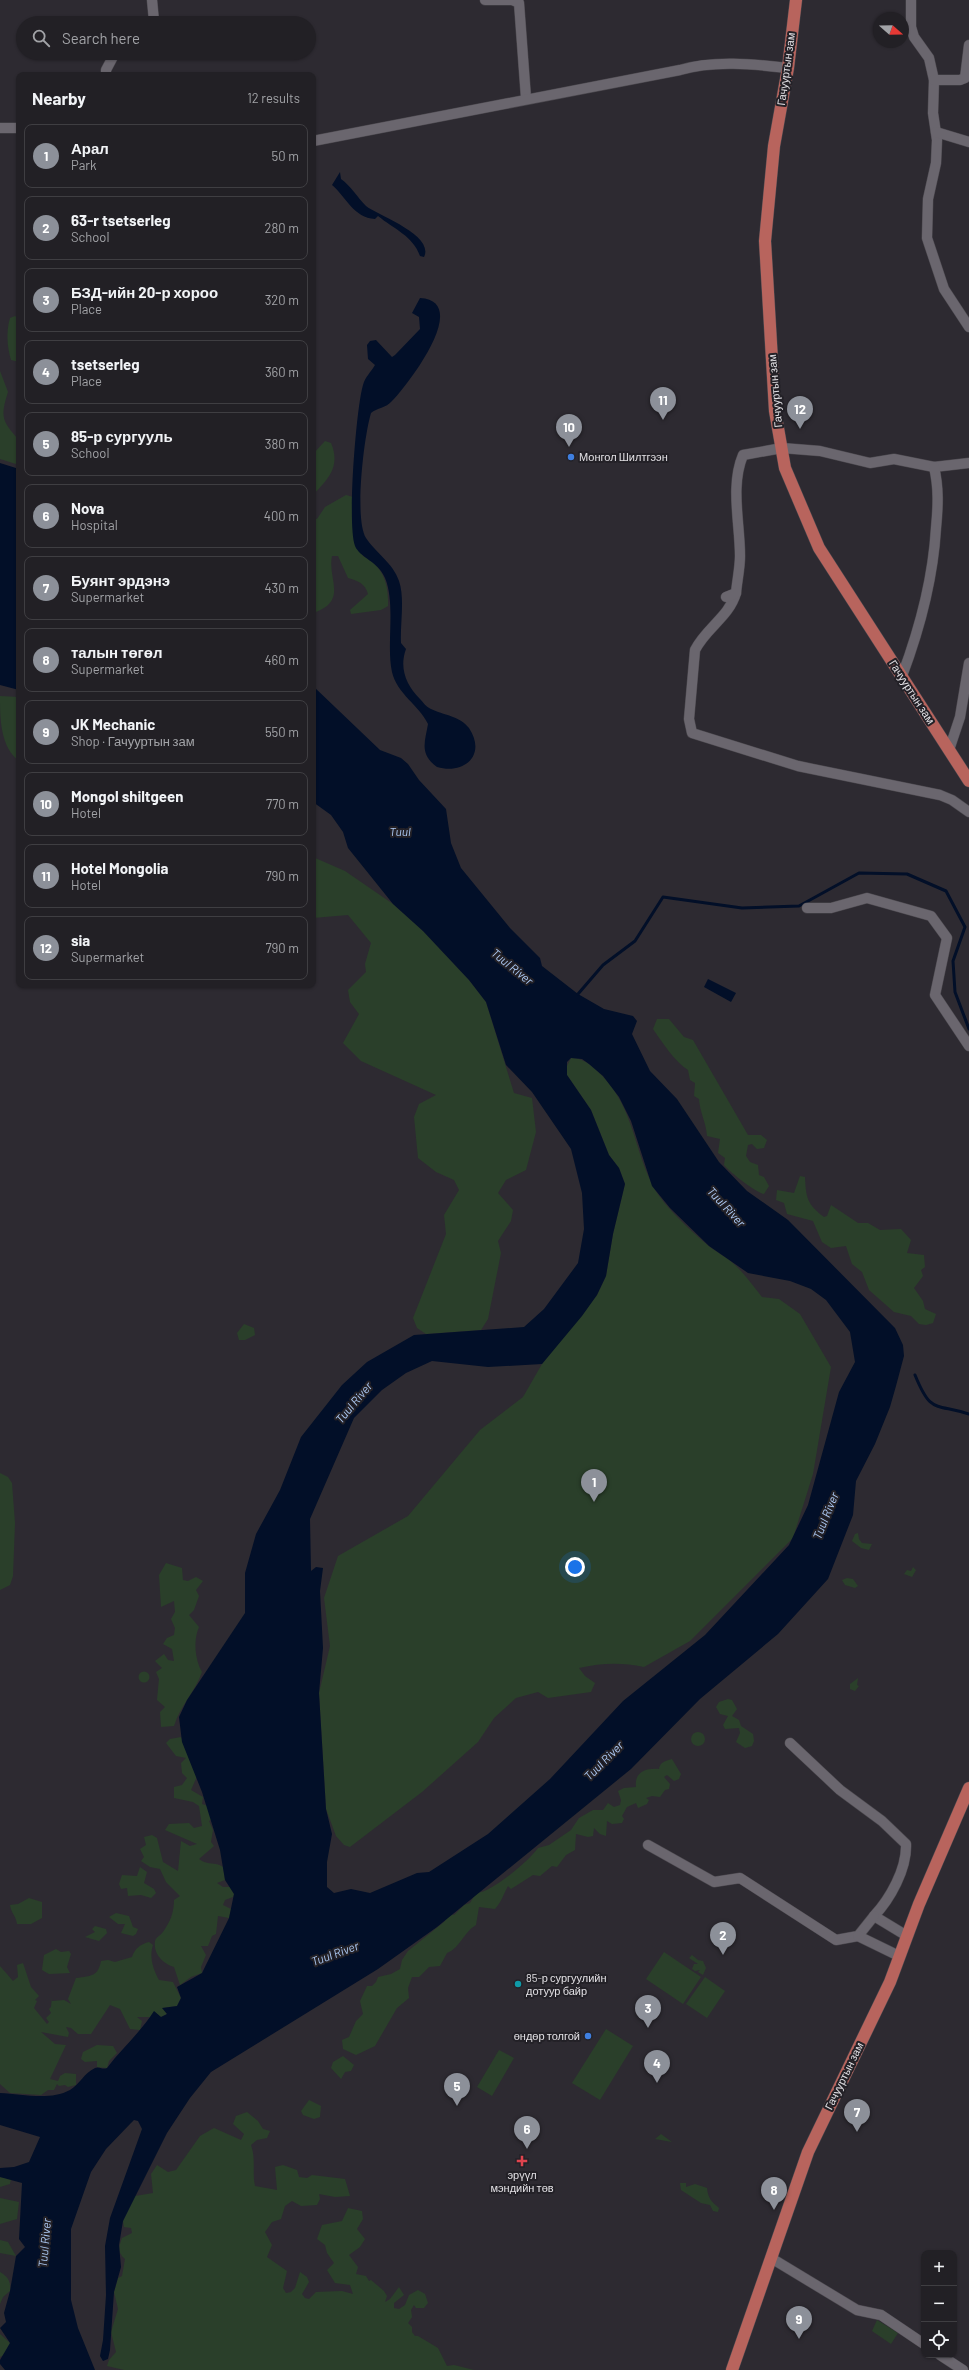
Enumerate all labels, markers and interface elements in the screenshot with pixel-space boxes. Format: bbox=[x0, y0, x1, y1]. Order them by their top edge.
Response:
north arrow bbox=[873, 12, 909, 48]
search box bbox=[16, 16, 316, 60]
icon: search bbox=[30, 27, 52, 49]
text: Search here bbox=[62, 29, 140, 47]
street label: Гачууртын зам bbox=[774, 32, 797, 106]
text: Nearby bbox=[32, 88, 86, 108]
text: 12 results bbox=[247, 90, 300, 106]
text: Арал bbox=[71, 139, 109, 157]
text: 1 bbox=[44, 148, 48, 164]
text: 50 m bbox=[272, 148, 299, 164]
text: Park bbox=[71, 157, 97, 173]
text: 63-r tsetserleg bbox=[71, 211, 171, 229]
text: 2 bbox=[42, 220, 50, 236]
text: 280 m bbox=[265, 220, 299, 236]
text: School bbox=[71, 229, 109, 245]
text: БЗД-ийн 20-р хороо bbox=[71, 283, 218, 301]
text: 3 bbox=[42, 292, 50, 308]
text: 320 m bbox=[265, 292, 299, 308]
text: Place bbox=[71, 301, 102, 317]
street label: Гачууртын зам bbox=[765, 354, 784, 428]
text: tsetserleg bbox=[71, 355, 140, 373]
text: 4 bbox=[42, 364, 50, 380]
text: 360 m bbox=[265, 364, 299, 380]
text: Place bbox=[71, 373, 102, 389]
pin: 11 bbox=[650, 387, 676, 420]
pin: 12 bbox=[787, 396, 813, 429]
pin: 10 bbox=[556, 414, 582, 447]
text: 85-р сургууль bbox=[71, 427, 173, 445]
text: 5 bbox=[42, 436, 50, 452]
text: 380 m bbox=[265, 436, 299, 452]
text: School bbox=[71, 445, 109, 461]
place label: Монгол Шилтгээн bbox=[579, 450, 668, 463]
marker: Монгол Шилтгээн bbox=[566, 452, 576, 462]
text: Nova bbox=[71, 499, 104, 517]
text: 6 bbox=[43, 508, 49, 524]
text: 400 m bbox=[264, 508, 299, 524]
text: Hospital bbox=[71, 517, 118, 533]
text: Буянт эрдэнэ bbox=[71, 571, 170, 589]
text: 7 bbox=[43, 580, 49, 596]
text: 430 m bbox=[264, 580, 299, 596]
text: Supermarket bbox=[71, 589, 144, 605]
text: талын төгөл bbox=[71, 643, 163, 661]
text: 8 bbox=[42, 652, 50, 668]
text: 460 m bbox=[264, 652, 299, 668]
street label: Гачууртын зам bbox=[887, 657, 938, 726]
text: Supermarket bbox=[71, 661, 144, 677]
text: JK Mechanic bbox=[71, 715, 155, 733]
text: 9 bbox=[43, 724, 49, 740]
text: 550 m bbox=[265, 724, 299, 740]
text: Shop · Гачууртын зам bbox=[71, 733, 195, 749]
text: Mongol shiltgeen bbox=[71, 787, 183, 805]
text: 10 bbox=[40, 796, 52, 812]
text: 770 m bbox=[266, 796, 299, 812]
text: Hotel bbox=[71, 805, 101, 821]
water label: Tuul bbox=[389, 824, 411, 838]
text: Hotel Mongolia bbox=[71, 859, 168, 877]
text: 11 bbox=[41, 868, 51, 884]
text: 790 m bbox=[265, 868, 299, 884]
text: Hotel bbox=[71, 877, 101, 893]
text: sia bbox=[71, 931, 90, 949]
text: 12 bbox=[40, 940, 52, 956]
text: 790 m bbox=[265, 940, 299, 956]
water label: Tuul River bbox=[489, 945, 537, 988]
text: Supermarket bbox=[71, 949, 144, 965]
water label: Tuul River bbox=[705, 1183, 749, 1230]
water label: Tuul River bbox=[332, 1378, 375, 1426]
pin: 1 bbox=[581, 1469, 607, 1502]
water label: Tuul River bbox=[809, 1489, 841, 1541]
your location bbox=[565, 1557, 585, 1577]
water label: Tuul River bbox=[581, 1737, 626, 1783]
pin: 2 bbox=[710, 1922, 736, 1955]
water label: Tuul River bbox=[309, 1938, 361, 1968]
place label: 85-р сургуулийн дотуур байр bbox=[526, 1971, 607, 1997]
marker: 85-р сургуулийн дотуур байр bbox=[513, 1979, 523, 1989]
pin: 3 bbox=[635, 1995, 661, 2028]
place label: өндөр толгой bbox=[514, 2029, 580, 2042]
marker: өндөр толгой bbox=[583, 2031, 593, 2041]
street label: Гачууртын зам bbox=[822, 2040, 866, 2112]
pin: 4 bbox=[644, 2050, 670, 2083]
pin: 5 bbox=[444, 2073, 470, 2106]
pin: 7 bbox=[844, 2099, 870, 2132]
pin: 6 bbox=[514, 2116, 540, 2149]
marker: эрүүл мэндийн төв bbox=[516, 2155, 528, 2167]
place label: эрүүл мэндийн төв bbox=[490, 2168, 554, 2194]
pin: 8 bbox=[761, 2177, 787, 2210]
water label: Tuul River bbox=[35, 2217, 53, 2268]
map controls bbox=[921, 2250, 957, 2358]
button: + bbox=[921, 2250, 957, 2286]
button: − bbox=[921, 2286, 957, 2322]
pin: 9 bbox=[786, 2306, 812, 2339]
button: locate bbox=[921, 2322, 957, 2358]

